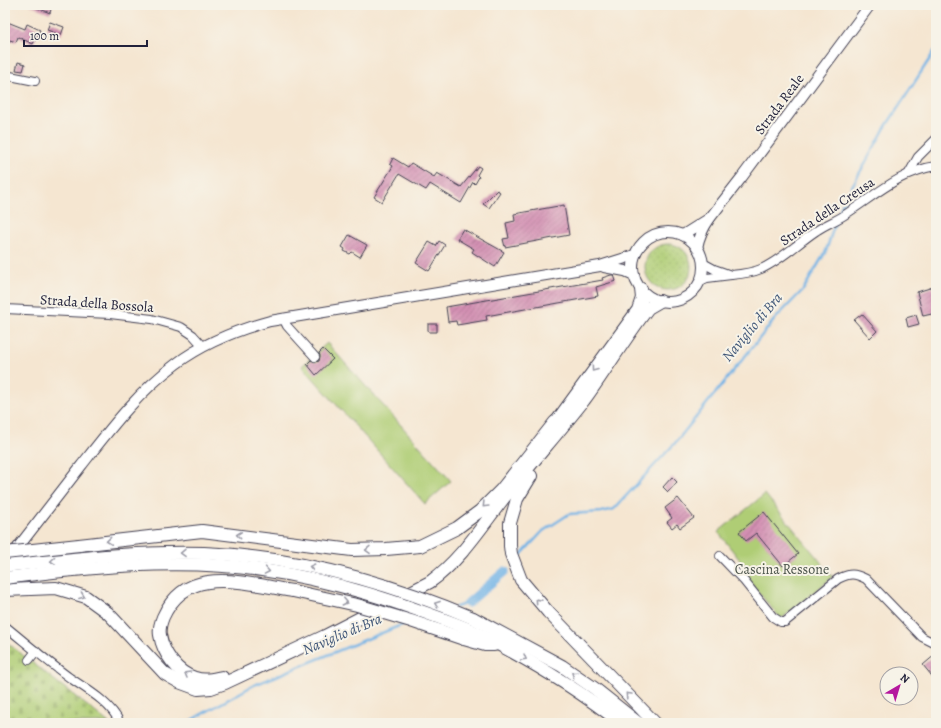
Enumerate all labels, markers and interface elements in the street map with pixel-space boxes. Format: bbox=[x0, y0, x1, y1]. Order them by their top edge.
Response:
scale bar bbox=[24, 22, 147, 48]
text: 100 m bbox=[30, 28, 59, 44]
street label: Strada Reale bbox=[750, 70, 808, 138]
street label: Strada della Creusa bbox=[776, 172, 879, 250]
water label: Naviglio di Bra bbox=[717, 288, 787, 366]
street label: Strada della Bossola bbox=[39, 290, 155, 317]
one-way arrow bbox=[592, 364, 599, 371]
one-way arrow bbox=[483, 501, 490, 508]
one-way arrow bbox=[236, 531, 242, 540]
one-way arrow bbox=[106, 537, 112, 546]
one-way arrow bbox=[365, 546, 371, 554]
one-way arrow bbox=[180, 549, 186, 558]
one-way arrow bbox=[50, 556, 56, 565]
park label: Cascina Ressone bbox=[735, 560, 829, 579]
one-way arrow bbox=[309, 564, 315, 572]
one-way arrow bbox=[264, 566, 270, 575]
one-way arrow bbox=[78, 592, 85, 600]
one-way arrow bbox=[341, 598, 348, 606]
one-way arrow bbox=[536, 598, 543, 605]
one-way arrow bbox=[433, 600, 440, 608]
water label: Naviglio di Bra bbox=[299, 608, 385, 660]
one-way arrow bbox=[520, 653, 527, 660]
north arrow bbox=[879, 666, 919, 706]
text: N bbox=[897, 670, 913, 687]
one-way arrow bbox=[184, 672, 191, 679]
one-way arrow bbox=[571, 672, 578, 679]
one-way arrow bbox=[625, 692, 633, 700]

